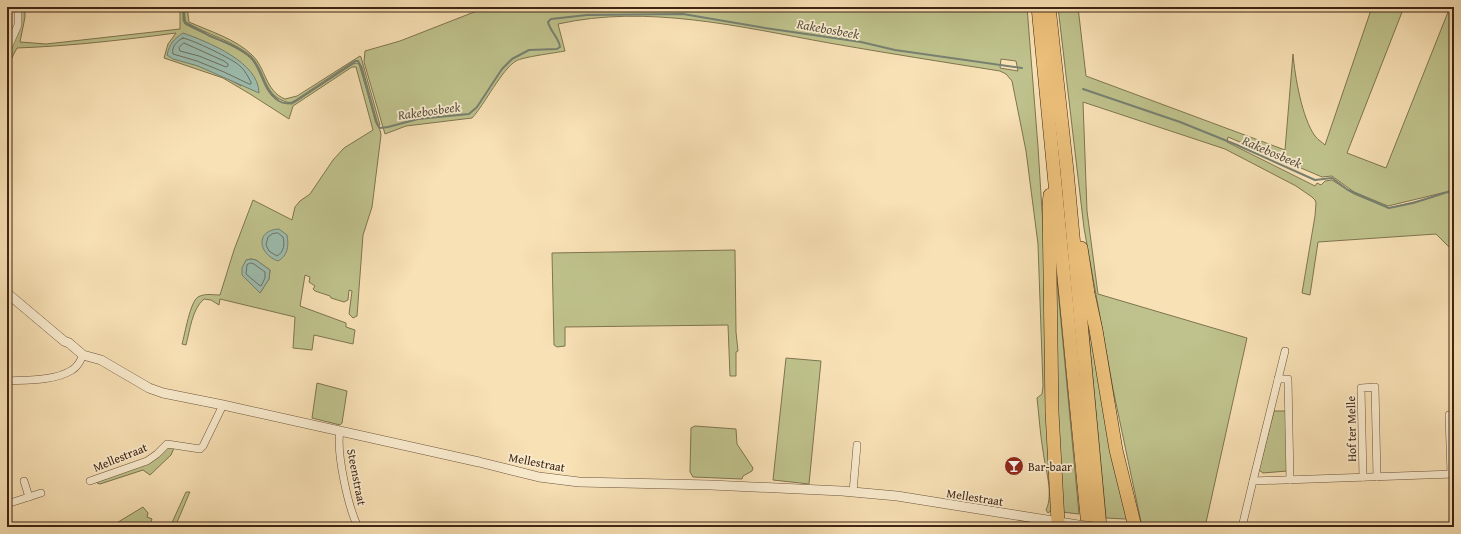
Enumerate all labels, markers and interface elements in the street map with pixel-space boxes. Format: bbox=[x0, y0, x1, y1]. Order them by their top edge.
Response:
water label: Rakebosbeek bbox=[794, 14, 861, 44]
water label: Rakebosbeek bbox=[395, 97, 462, 125]
water label: Rakebosbeek bbox=[1238, 131, 1305, 173]
street label: Hof ter Melle bbox=[1342, 396, 1360, 462]
street label: Mellestraat bbox=[90, 438, 150, 476]
street label: Steenstraat bbox=[343, 447, 371, 508]
street label: Mellestraat bbox=[507, 448, 567, 476]
bar icon: Bar-baar bbox=[1003, 455, 1025, 477]
place label: Bar-baar bbox=[1028, 458, 1072, 475]
street label: Mellestraat bbox=[945, 484, 1005, 510]

